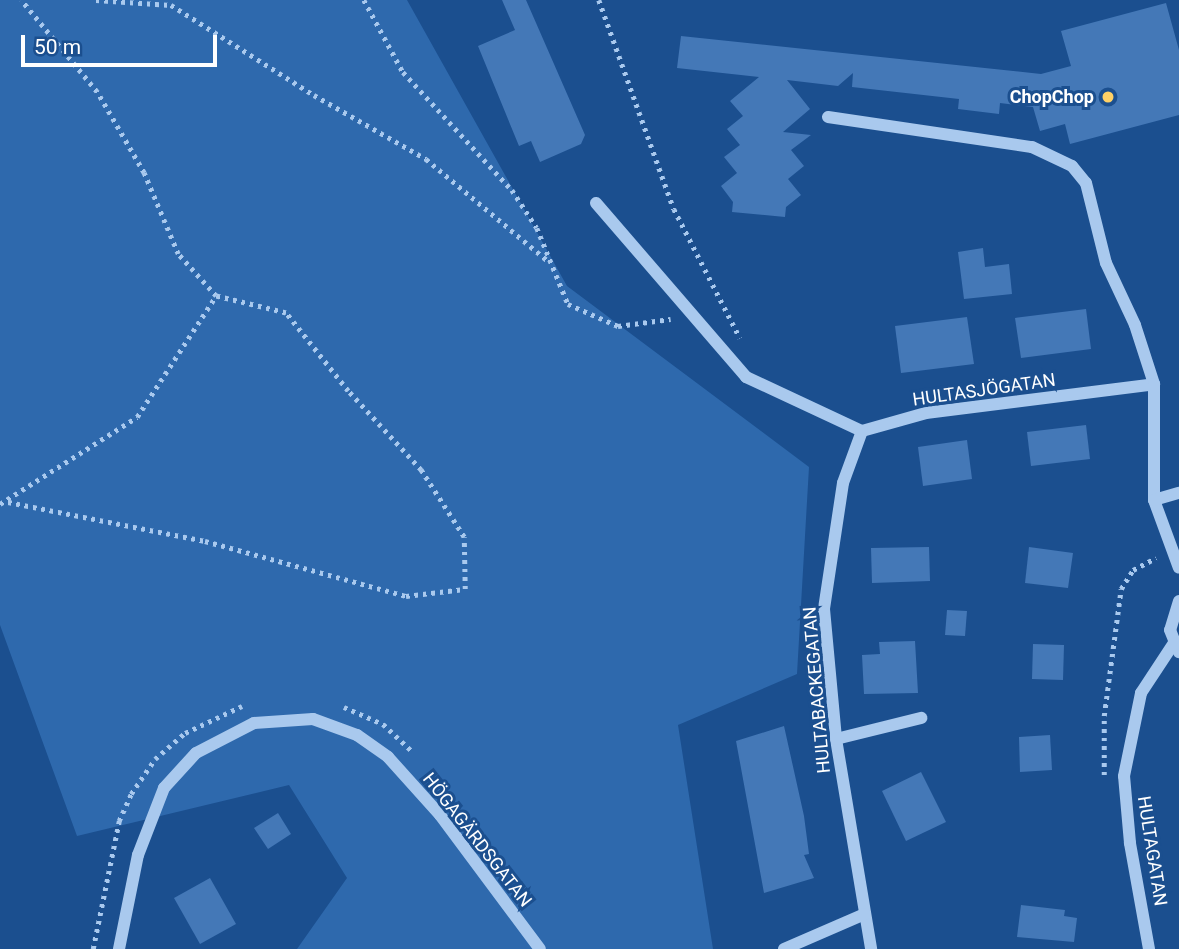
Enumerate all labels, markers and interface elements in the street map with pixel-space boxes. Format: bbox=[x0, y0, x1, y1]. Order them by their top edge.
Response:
scale bar bbox=[24, 21, 220, 65]
text: 50 m bbox=[34, 35, 81, 59]
place label: ChopChop bbox=[1010, 86, 1094, 108]
marker: ChopChop bbox=[1100, 89, 1116, 105]
street label: HULTASJÖGATAN bbox=[911, 369, 1057, 411]
street label: HULTABACKEGATAN bbox=[799, 606, 835, 774]
street label: HÖGAGÄRDSGATAN bbox=[418, 769, 536, 911]
street label: HULTAGATAN bbox=[1133, 795, 1171, 907]

